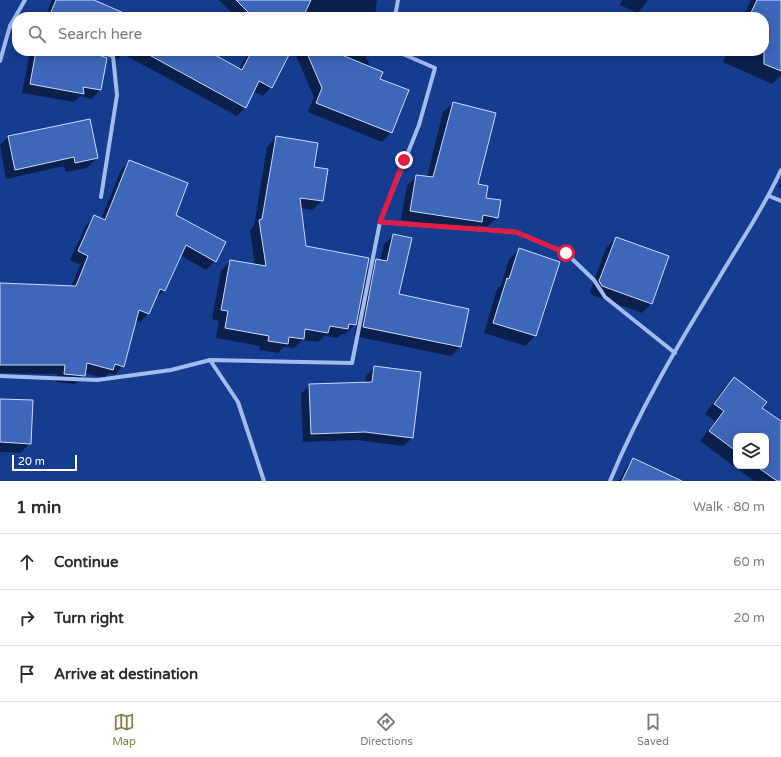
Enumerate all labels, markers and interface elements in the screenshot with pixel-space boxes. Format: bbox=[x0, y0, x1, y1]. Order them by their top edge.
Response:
search box bbox=[12, 12, 769, 56]
icon: search bbox=[26, 23, 48, 45]
text: Search here bbox=[58, 25, 142, 43]
route end bbox=[395, 151, 413, 169]
route start bbox=[557, 244, 575, 262]
map controls bbox=[733, 433, 769, 469]
button: layers bbox=[733, 433, 769, 469]
scale bar bbox=[12, 453, 77, 472]
text: 20 m bbox=[18, 455, 45, 468]
text: 1 min bbox=[16, 497, 61, 518]
text: Walk · 80 m bbox=[693, 499, 765, 515]
icon: ahead bbox=[16, 551, 38, 573]
text: Continue bbox=[54, 553, 118, 571]
text: 60 m bbox=[733, 554, 765, 570]
icon: right bbox=[16, 607, 38, 629]
text: Turn right bbox=[54, 609, 124, 627]
text: 20 m bbox=[733, 610, 765, 626]
icon: arrive bbox=[16, 663, 38, 685]
text: Arrive at destination bbox=[54, 665, 198, 683]
tab: Map bbox=[112, 711, 136, 748]
tab: Directions bbox=[360, 711, 413, 748]
tab: Saved bbox=[637, 711, 669, 748]

